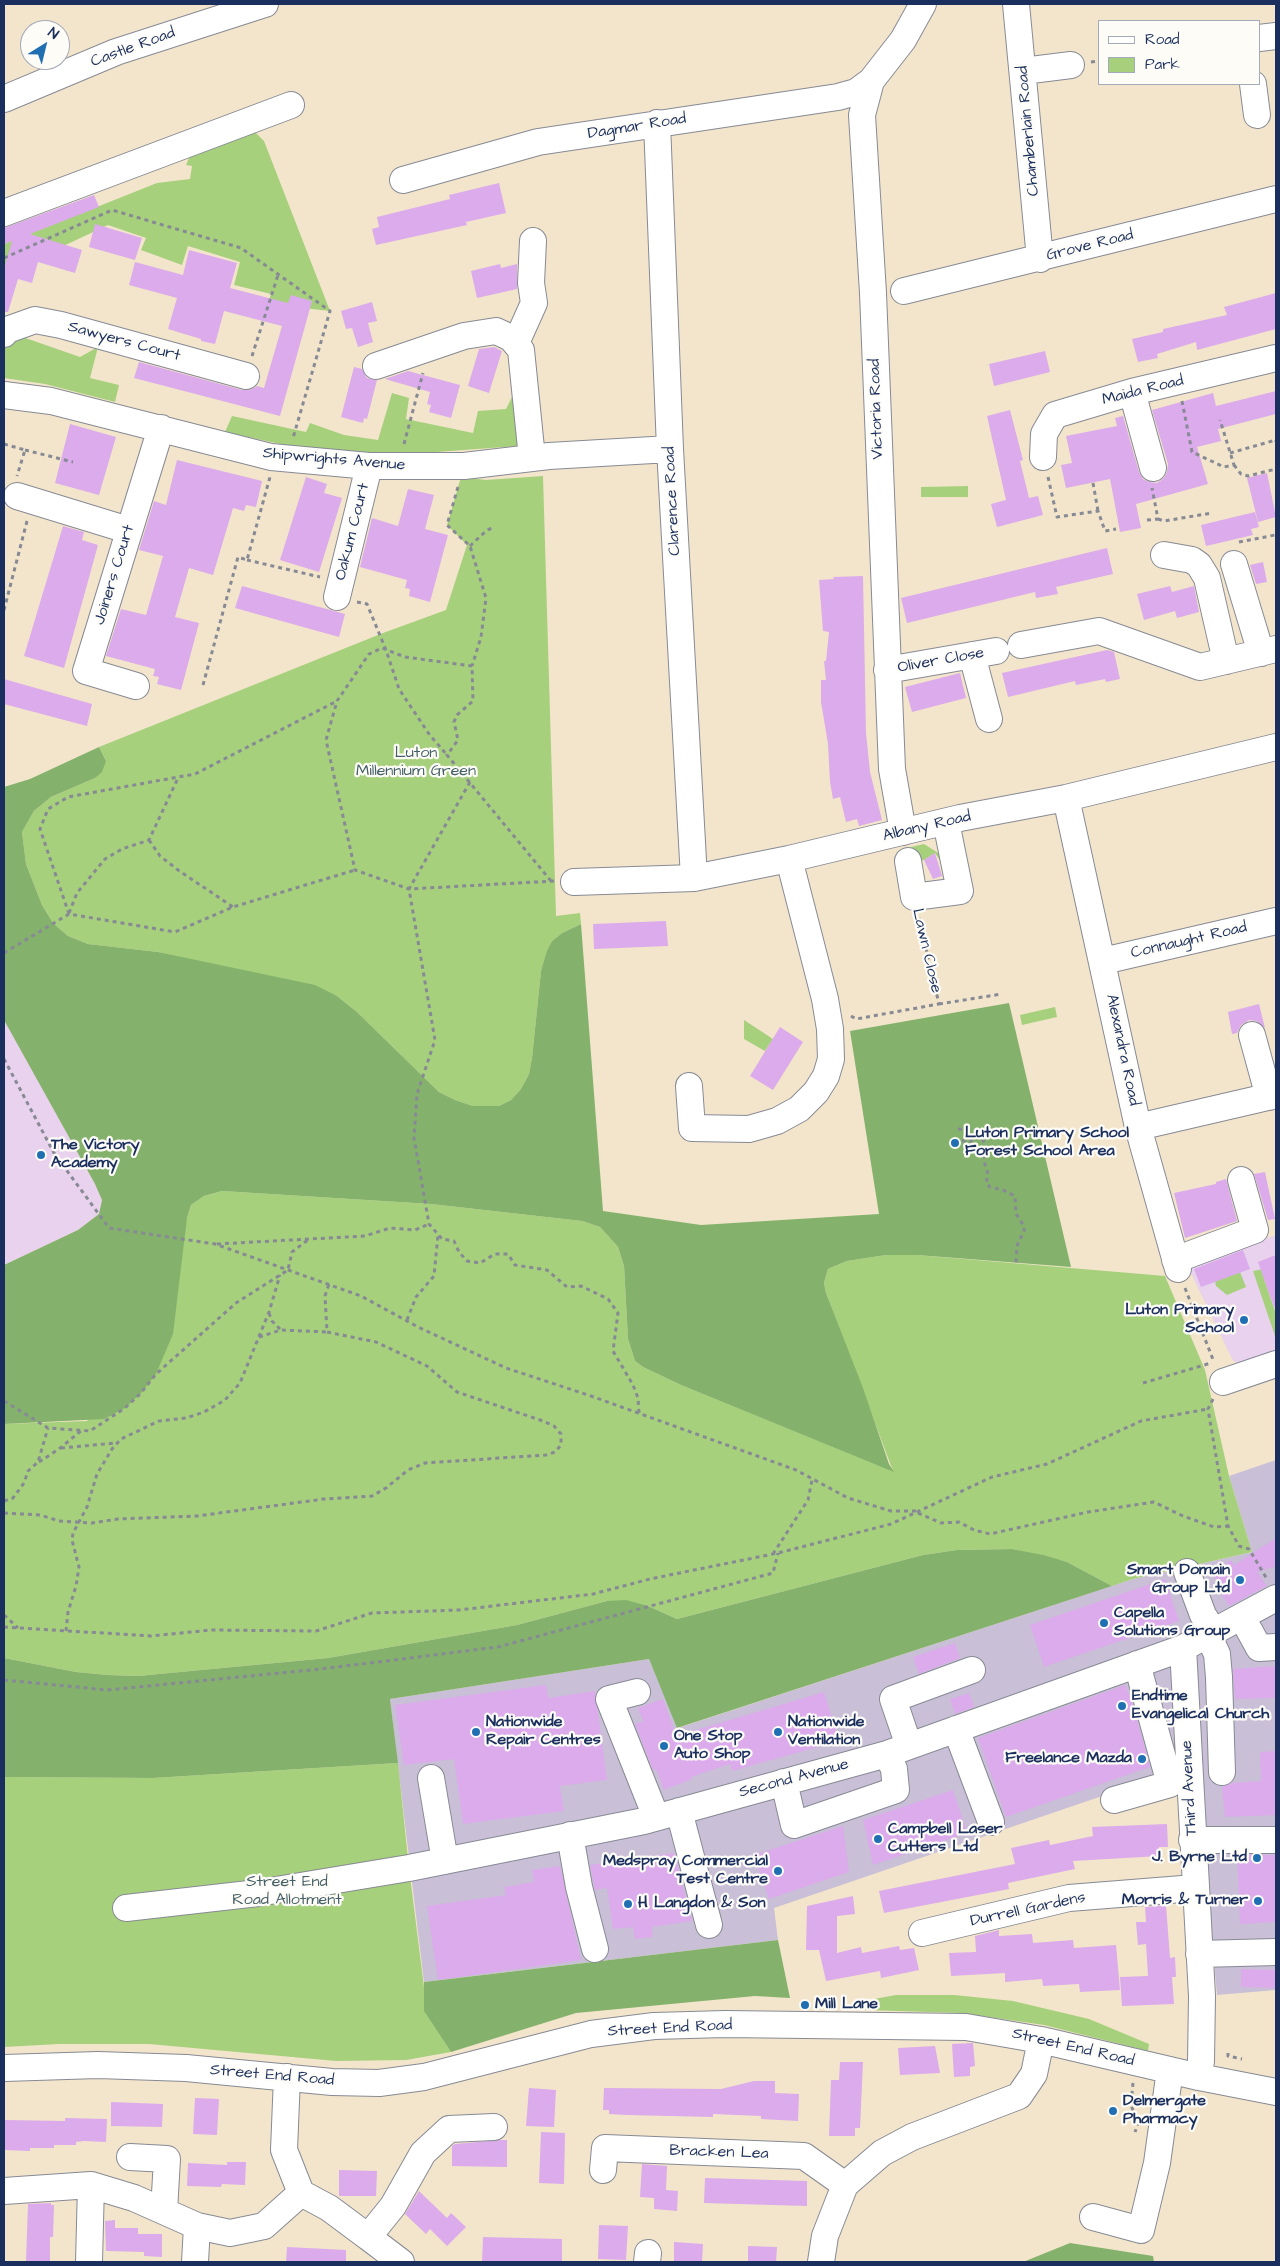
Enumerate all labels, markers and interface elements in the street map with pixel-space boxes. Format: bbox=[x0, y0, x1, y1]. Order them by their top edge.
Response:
north arrow bbox=[20, 20, 70, 70]
legend bbox=[1098, 20, 1260, 85]
text: N bbox=[44, 23, 63, 44]
street label: Castle Road bbox=[88, 24, 178, 72]
text: Road bbox=[1145, 29, 1179, 50]
text: Park bbox=[1145, 54, 1180, 75]
street label: Chamberlain Road bbox=[1014, 65, 1044, 197]
street label: Dagmar Road bbox=[586, 110, 688, 144]
street label: Grove Road bbox=[1044, 226, 1136, 266]
street label: Sawyers Court bbox=[66, 318, 182, 366]
street label: Victoria Road bbox=[866, 358, 888, 460]
street label: Maida Road bbox=[1100, 372, 1186, 410]
street label: Shipwrights Avenue bbox=[262, 444, 406, 476]
street label: Clarence Road bbox=[661, 446, 685, 556]
street label: Oakum Court bbox=[332, 481, 374, 583]
street label: Joiners Court bbox=[91, 523, 139, 627]
street label: Oliver Close bbox=[896, 644, 986, 678]
park label: Luton Millennium Green bbox=[356, 744, 476, 782]
street label: Albany Road bbox=[881, 808, 973, 846]
street label: Lawn Close bbox=[907, 907, 945, 995]
street label: Connaught Road bbox=[1129, 918, 1249, 964]
street label: Alexandra Road bbox=[1101, 993, 1143, 1107]
place label: Luton Primary School Forest School Area bbox=[965, 1124, 1129, 1162]
place label: The Victory Academy bbox=[51, 1136, 140, 1174]
marker: Luton Primary School Forest School Area bbox=[949, 1137, 961, 1149]
marker: The Victory Academy bbox=[35, 1149, 47, 1161]
place label: Luton Primary School bbox=[1125, 1301, 1234, 1339]
marker: Luton Primary School bbox=[1238, 1314, 1250, 1326]
place label: Smart Domain Group Ltd bbox=[1127, 1561, 1230, 1599]
marker: Smart Domain Group Ltd bbox=[1234, 1574, 1246, 1586]
place label: Capella Solutions Group bbox=[1114, 1604, 1230, 1642]
marker: Capella Solutions Group bbox=[1098, 1617, 1110, 1629]
place label: Endtime Evangelical Church bbox=[1132, 1687, 1269, 1725]
marker: Endtime Evangelical Church bbox=[1116, 1700, 1128, 1712]
place label: Nationwide Repair Centres bbox=[486, 1713, 601, 1751]
place label: Nationwide Ventilation bbox=[788, 1713, 864, 1751]
marker: Nationwide Repair Centres bbox=[470, 1726, 482, 1738]
marker: Nationwide Ventilation bbox=[772, 1726, 784, 1738]
place label: One Stop Auto Shop bbox=[674, 1727, 750, 1765]
marker: One Stop Auto Shop bbox=[658, 1740, 670, 1752]
street label: Third Avenue bbox=[1178, 1740, 1202, 1836]
place label: Freelance Mazda bbox=[1005, 1749, 1132, 1769]
marker: Freelance Mazda bbox=[1136, 1753, 1148, 1765]
street label: Second Avenue bbox=[737, 1755, 851, 1803]
place label: Campbell Laser Cutters Ltd bbox=[888, 1820, 1003, 1858]
marker: Campbell Laser Cutters Ltd bbox=[872, 1833, 884, 1845]
place label: J. Byrne Ltd bbox=[1152, 1848, 1247, 1868]
place label: Medspray Commercial Test Centre bbox=[603, 1852, 768, 1890]
marker: J. Byrne Ltd bbox=[1251, 1852, 1263, 1864]
marker: Medspray Commercial Test Centre bbox=[772, 1865, 784, 1877]
park label: Street End Road Allotment bbox=[232, 1873, 342, 1911]
street label: Durrell Gardens bbox=[969, 1888, 1087, 1932]
place label: Morris & Turner bbox=[1122, 1891, 1248, 1911]
place label: H Langdon & Son bbox=[638, 1894, 766, 1914]
marker: Morris & Turner bbox=[1252, 1895, 1264, 1907]
marker: H Langdon & Son bbox=[622, 1898, 634, 1910]
place label: Mill Lane bbox=[815, 1995, 878, 2015]
marker: Mill Lane bbox=[799, 1999, 811, 2011]
street label: Street End Road bbox=[607, 2016, 733, 2042]
street label: Street End Road bbox=[1010, 2025, 1136, 2071]
street label: Street End Road bbox=[209, 2061, 335, 2091]
place label: Delmergate Pharmacy bbox=[1123, 2092, 1206, 2130]
marker: Delmergate Pharmacy bbox=[1107, 2105, 1119, 2117]
street label: Bracken Lea bbox=[669, 2142, 769, 2164]

